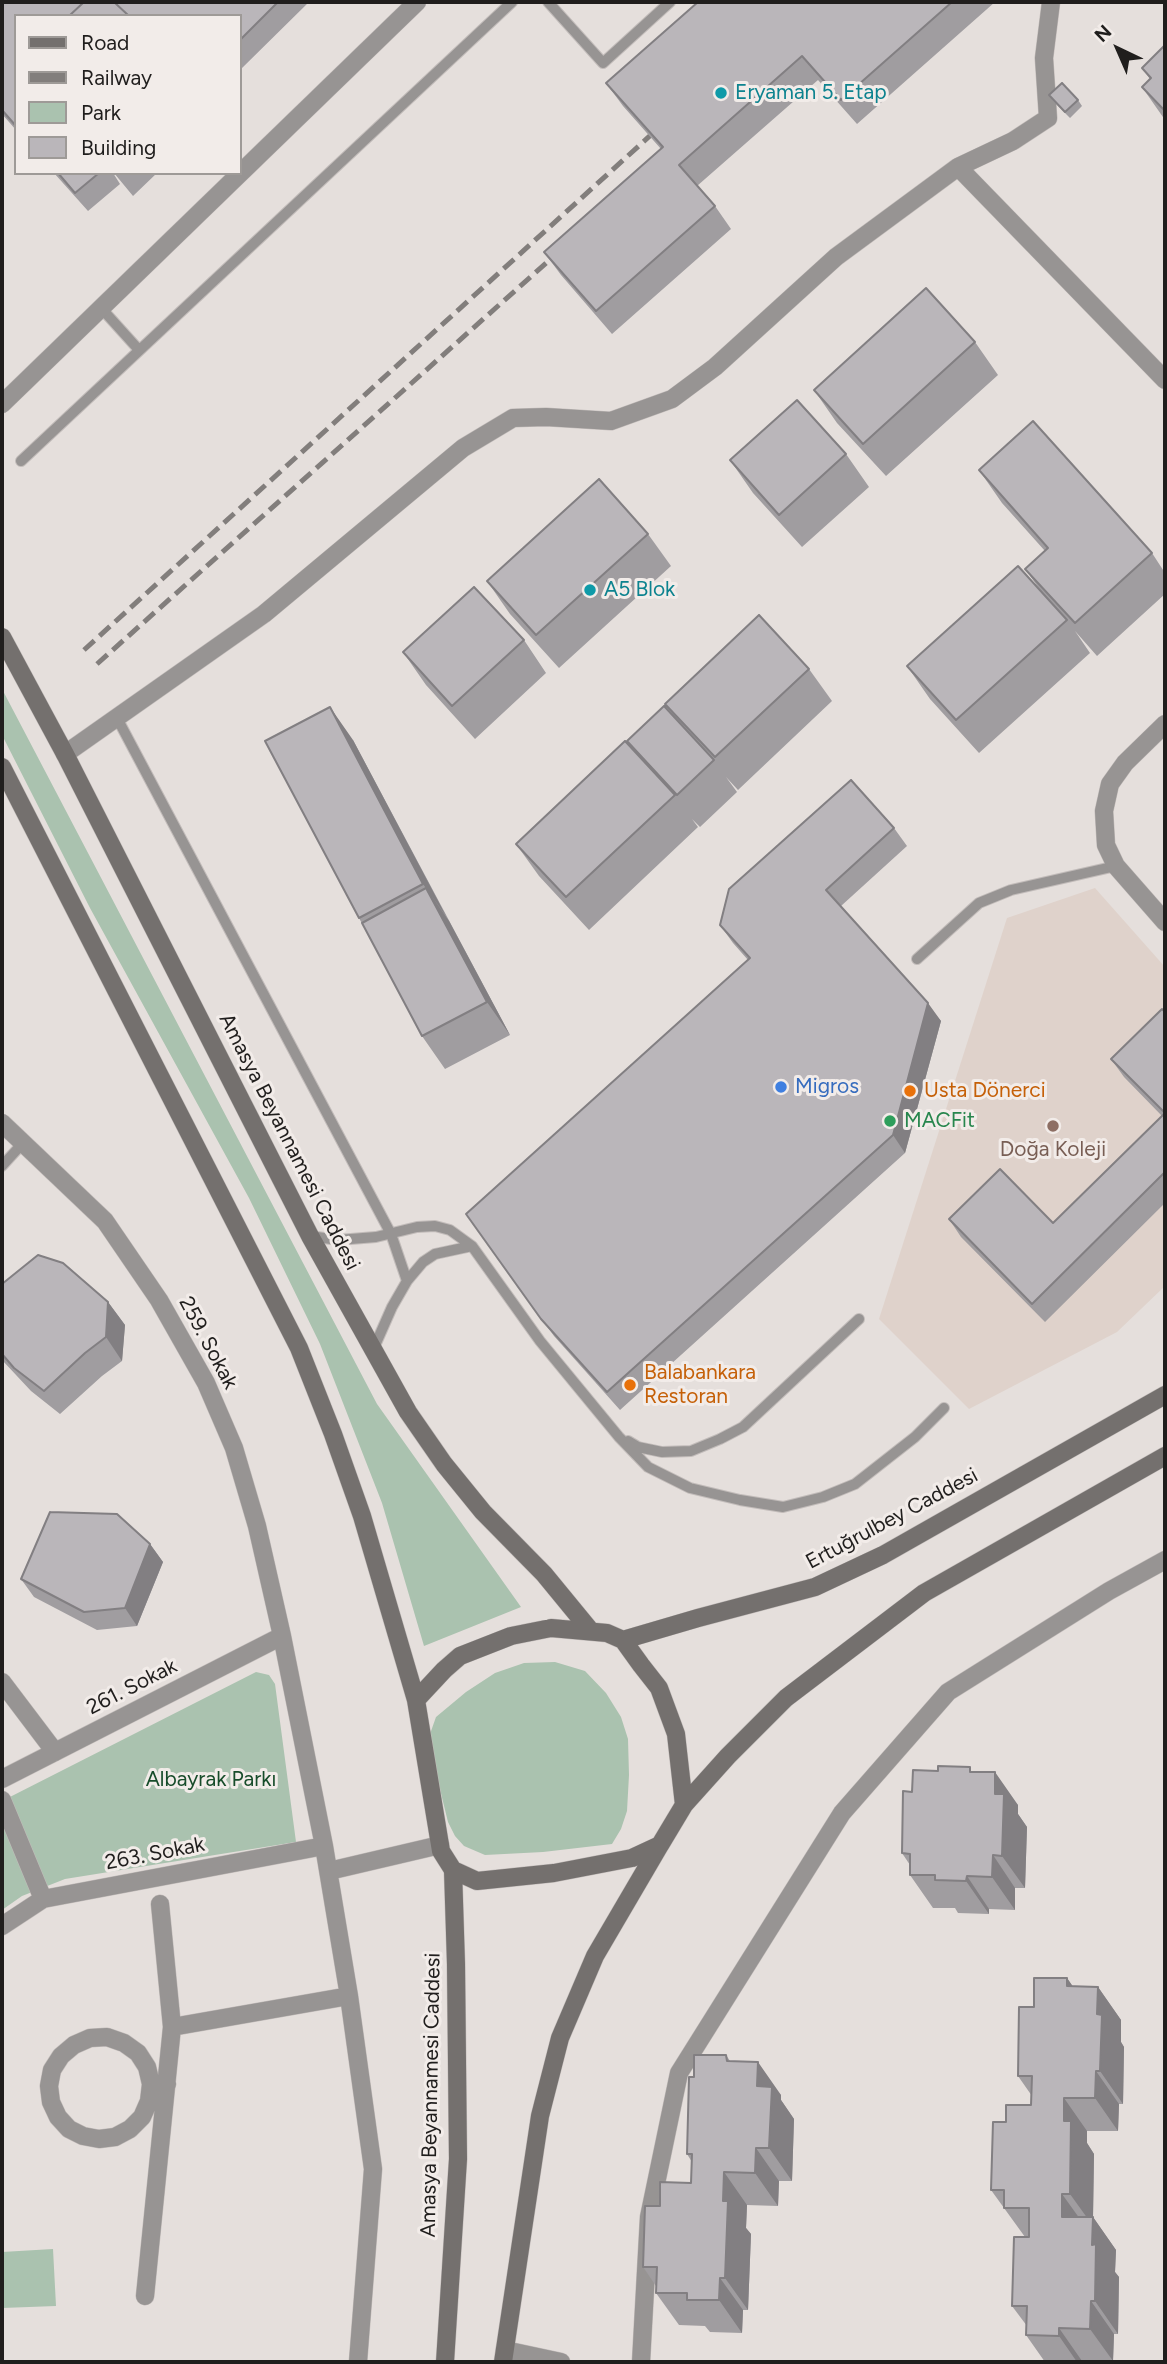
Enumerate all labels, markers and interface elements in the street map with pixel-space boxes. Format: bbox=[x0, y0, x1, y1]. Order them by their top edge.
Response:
legend bbox=[14, 14, 242, 175]
north arrow bbox=[1083, 14, 1153, 84]
text: N bbox=[1090, 20, 1116, 47]
text: Road bbox=[81, 30, 129, 55]
text: Railway bbox=[81, 65, 152, 90]
place label: Eryaman 5. Etap bbox=[735, 80, 887, 106]
marker: Eryaman 5. Etap bbox=[713, 85, 729, 101]
text: Park bbox=[81, 100, 121, 125]
text: Building bbox=[81, 135, 156, 160]
place label: A5 Blok bbox=[604, 577, 675, 603]
marker: A5 Blok bbox=[582, 582, 598, 598]
street label: Amasya Beyannamesi Caddesi bbox=[213, 1009, 365, 1275]
place label: Migros bbox=[795, 1074, 859, 1100]
place label: Usta Dönerci bbox=[924, 1078, 1046, 1104]
marker: Migros bbox=[773, 1079, 789, 1095]
marker: Usta Dönerci bbox=[902, 1083, 918, 1099]
place label: MACFit bbox=[904, 1108, 975, 1134]
marker: MACFit bbox=[882, 1113, 898, 1129]
marker: Doğa Koleji bbox=[1045, 1118, 1061, 1134]
place label: Doğa Koleji bbox=[1000, 1137, 1106, 1163]
street label: 259. Sokak bbox=[173, 1292, 243, 1394]
place label: Balabankara Restoran bbox=[644, 1360, 756, 1410]
marker: Balabankara Restoran bbox=[622, 1377, 638, 1393]
street label: Ertuğrulbey Caddesi bbox=[802, 1463, 982, 1575]
street label: 261. Sokak bbox=[83, 1654, 181, 1720]
park label: Albayrak Parkı bbox=[146, 1767, 276, 1793]
street label: 263. Sokak bbox=[103, 1832, 207, 1876]
street label: Amasya Beyannamesi Caddesi bbox=[416, 1952, 446, 2238]

